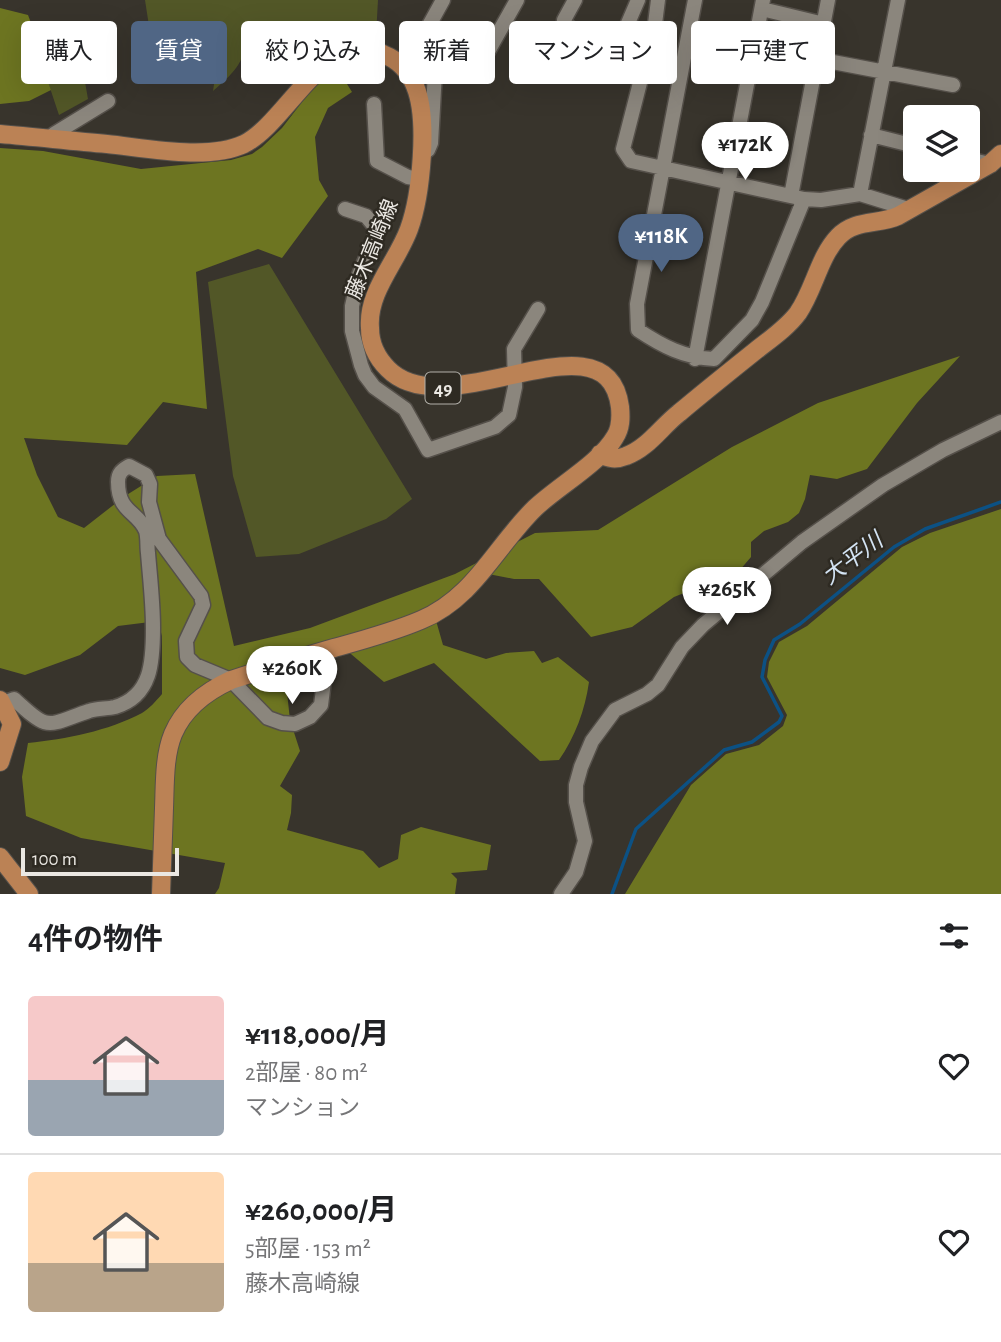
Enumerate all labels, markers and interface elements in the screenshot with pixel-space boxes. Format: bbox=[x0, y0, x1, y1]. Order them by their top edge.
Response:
chip: 購入 bbox=[21, 21, 117, 84]
chip: 賃貸 bbox=[131, 21, 227, 84]
chip: 絞り込み bbox=[241, 21, 385, 84]
chip: 新着 bbox=[399, 21, 495, 84]
chip: マンション bbox=[509, 21, 677, 84]
chip: 一戸建て bbox=[691, 21, 835, 84]
map controls bbox=[903, 105, 980, 182]
button: layers bbox=[903, 105, 980, 182]
pin: ¥172K bbox=[696, 122, 794, 182]
text: ¥172K bbox=[718, 133, 772, 156]
street label: 藤木高崎線 bbox=[342, 196, 402, 302]
pin: ¥118K bbox=[612, 215, 710, 274]
text: ¥118K bbox=[634, 225, 688, 248]
road number: 49 bbox=[426, 372, 460, 404]
water label: 大平川 bbox=[817, 526, 890, 589]
pin: ¥265K bbox=[678, 568, 776, 627]
text: ¥265K bbox=[698, 578, 756, 601]
pin: ¥260K bbox=[243, 646, 341, 706]
text: ¥260K bbox=[262, 657, 322, 680]
scale bar bbox=[21, 845, 178, 877]
text: 100 m bbox=[32, 850, 77, 869]
icon: filters bbox=[935, 917, 973, 955]
text: 4件の物件 bbox=[28, 925, 163, 955]
text: ¥118,000/月 bbox=[245, 1020, 389, 1050]
icon: home bbox=[84, 1024, 168, 1108]
icon: heart bbox=[935, 1047, 973, 1085]
text: 2部屋 · 80 m² bbox=[245, 1062, 368, 1085]
text: マンション bbox=[245, 1097, 360, 1120]
text: ¥260,000/月 bbox=[245, 1196, 397, 1226]
icon: home bbox=[84, 1200, 168, 1284]
icon: heart bbox=[935, 1223, 973, 1261]
text: 5部屋 · 153 m² bbox=[245, 1238, 371, 1261]
text: 藤木高崎線 bbox=[245, 1273, 360, 1296]

